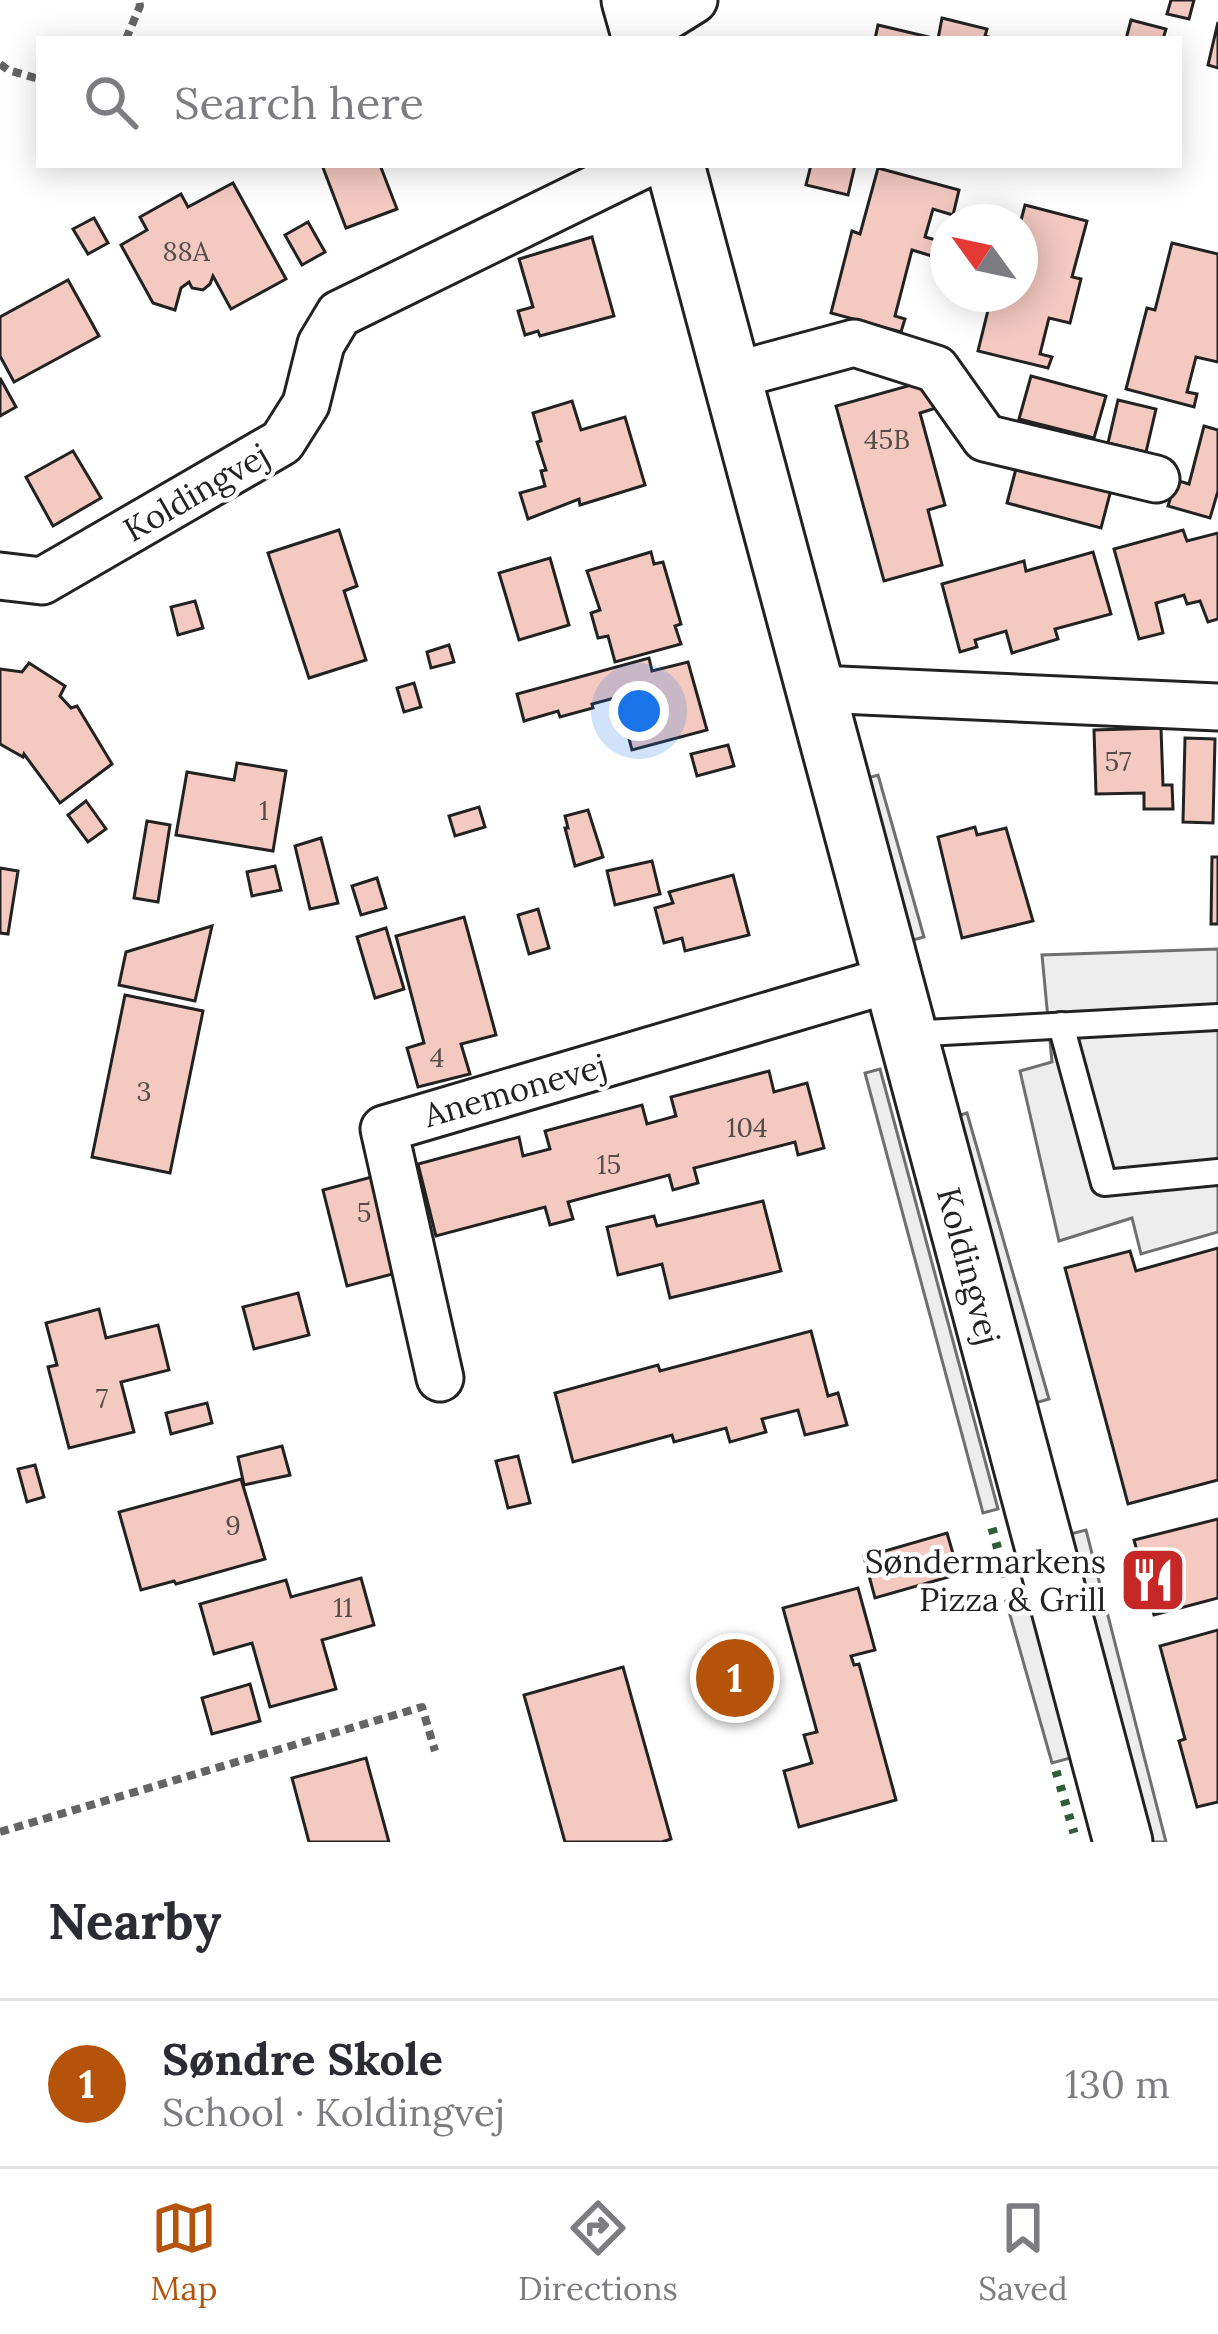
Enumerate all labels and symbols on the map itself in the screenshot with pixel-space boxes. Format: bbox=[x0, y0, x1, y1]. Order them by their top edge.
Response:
north arrow bbox=[930, 204, 1038, 312]
house number: 88A bbox=[162, 234, 211, 268]
house number: 45B bbox=[864, 422, 910, 456]
street label: Koldingvej bbox=[116, 434, 276, 550]
your location bbox=[609, 681, 669, 741]
house number: 57 bbox=[1104, 744, 1132, 778]
house number: 1 bbox=[259, 793, 269, 827]
house number: 4 bbox=[430, 1040, 444, 1074]
street label: Anemonevej bbox=[418, 1044, 611, 1136]
house number: 3 bbox=[136, 1074, 152, 1108]
house number: 104 bbox=[726, 1110, 768, 1144]
house number: 15 bbox=[597, 1147, 621, 1181]
street label: Koldingvej bbox=[928, 1183, 1010, 1349]
house number: 5 bbox=[357, 1195, 371, 1229]
house number: 7 bbox=[96, 1381, 108, 1415]
house number: 9 bbox=[225, 1508, 241, 1542]
place label: Søndermarkens Pizza & Grill bbox=[865, 1540, 1106, 1620]
restaurant icon: Søndermarkens Pizza & Grill bbox=[1118, 1545, 1188, 1615]
house number: 11 bbox=[333, 1590, 353, 1624]
pin: 1 bbox=[696, 1633, 774, 1723]

